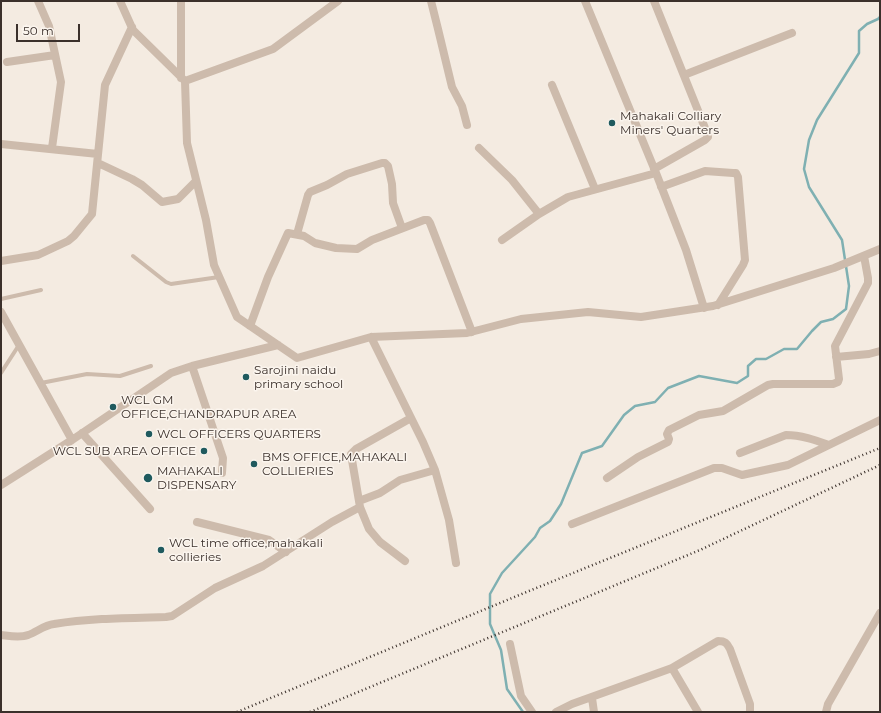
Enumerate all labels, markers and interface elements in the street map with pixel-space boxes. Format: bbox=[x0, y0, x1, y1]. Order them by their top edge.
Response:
scale bar bbox=[18, 16, 82, 42]
text: 50 m bbox=[23, 23, 54, 38]
place label: Mahakali Colliary Miners' Quarters bbox=[620, 109, 721, 137]
marker: Mahakali Colliary Miners' Quarters bbox=[607, 118, 617, 128]
place label: Sarojini naidu primary school bbox=[254, 363, 343, 391]
marker: Sarojini naidu primary school bbox=[241, 372, 251, 382]
place label: WCL GM OFFICE,CHANDRAPUR AREA bbox=[121, 393, 296, 421]
marker: WCL GM OFFICE,CHANDRAPUR AREA bbox=[108, 402, 118, 412]
place label: WCL OFFICERS QUARTERS bbox=[157, 427, 321, 441]
marker: WCL OFFICERS QUARTERS bbox=[144, 429, 154, 439]
place label: WCL SUB AREA OFFICE bbox=[53, 444, 196, 458]
marker: WCL SUB AREA OFFICE bbox=[199, 446, 209, 456]
place label: BMS OFFICE,MAHAKALI COLLIERIES bbox=[262, 450, 407, 478]
marker: BMS OFFICE,MAHAKALI COLLIERIES bbox=[249, 459, 259, 469]
place label: MAHAKALI DISPENSARY bbox=[157, 464, 236, 492]
marker: MAHAKALI DISPENSARY bbox=[142, 472, 154, 484]
place label: WCL time office,mahakali collieries bbox=[169, 536, 323, 564]
marker: WCL time office,mahakali collieries bbox=[156, 545, 166, 555]

